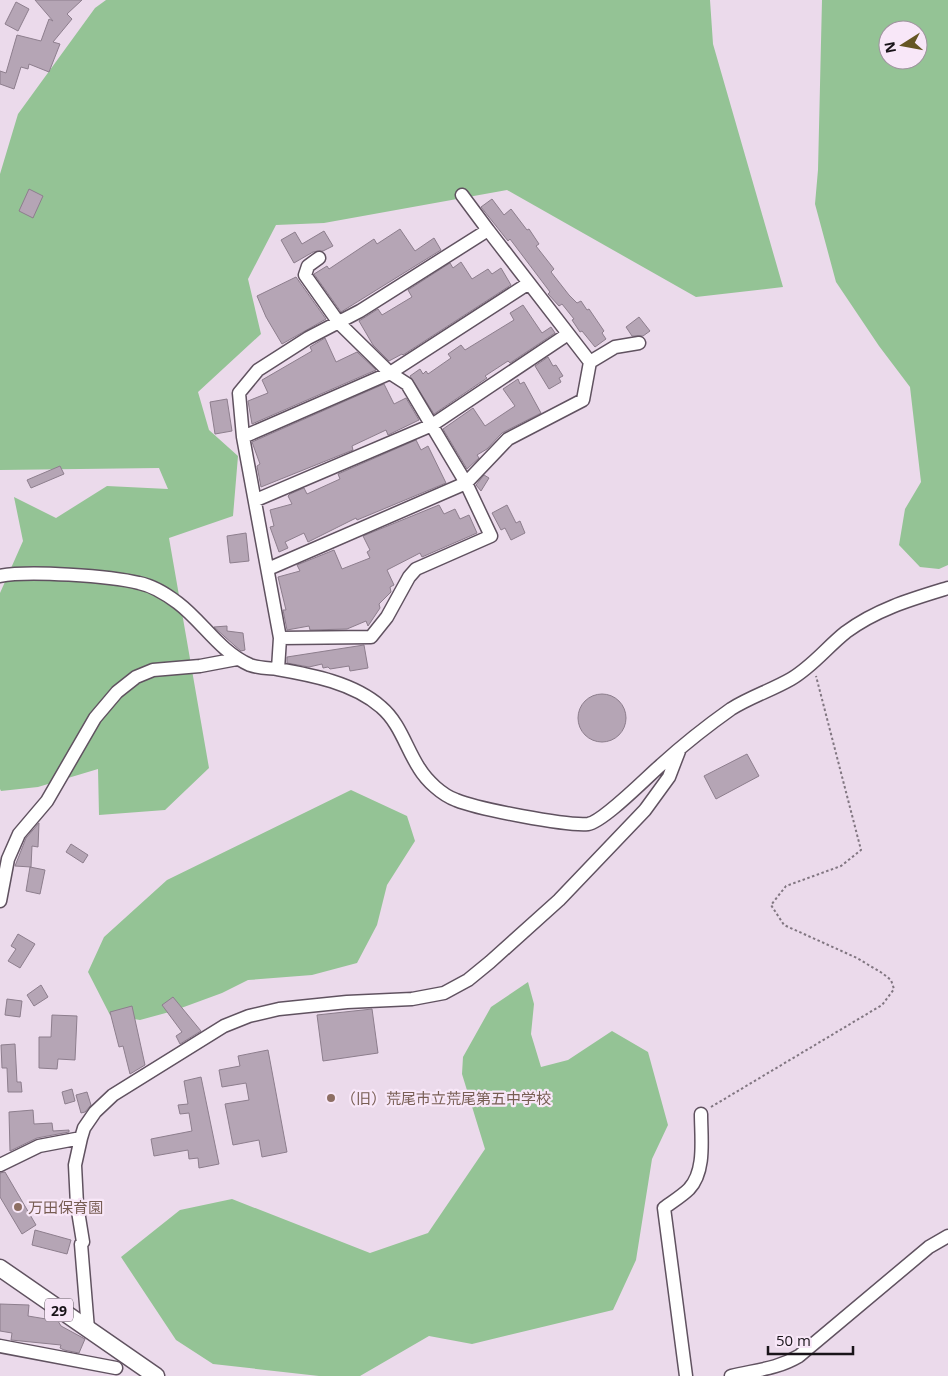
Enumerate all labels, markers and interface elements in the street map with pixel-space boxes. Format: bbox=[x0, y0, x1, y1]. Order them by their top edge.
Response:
north arrow bbox=[878, 20, 928, 70]
text: N bbox=[879, 40, 900, 55]
place label: （旧）荒尾市立荒尾第五中学校 bbox=[341, 1088, 551, 1108]
marker: （旧）荒尾市立荒尾第五中学校 bbox=[325, 1092, 337, 1104]
place label: 万田保育園 bbox=[28, 1197, 103, 1217]
marker: 万田保育園 bbox=[12, 1201, 24, 1213]
road number: 29 bbox=[45, 1298, 73, 1322]
scale bar bbox=[768, 1324, 853, 1356]
text: 50 m bbox=[776, 1330, 811, 1350]

